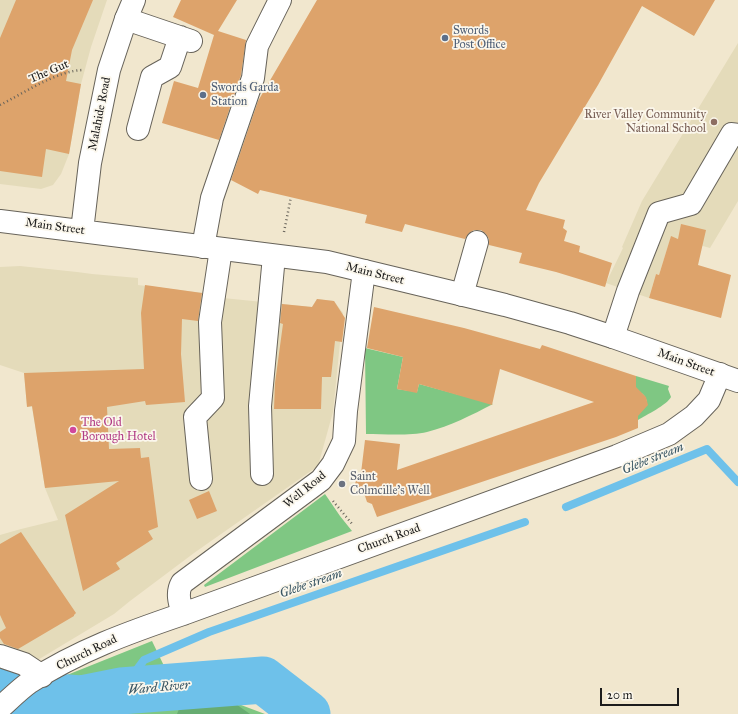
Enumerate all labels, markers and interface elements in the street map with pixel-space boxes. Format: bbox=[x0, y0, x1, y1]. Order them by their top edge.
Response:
place label: Swords Post Office bbox=[453, 24, 506, 52]
marker: Swords Post Office bbox=[440, 33, 450, 43]
street label: The Gut bbox=[27, 57, 71, 87]
street label: Malahide Road bbox=[86, 76, 114, 152]
place label: Swords Garda Station bbox=[211, 81, 279, 109]
marker: Swords Garda Station bbox=[198, 90, 208, 100]
place label: River Valley Community National School bbox=[584, 108, 706, 136]
marker: River Valley Community National School bbox=[709, 117, 719, 127]
street label: Main Street bbox=[24, 216, 86, 238]
street label: Main Street bbox=[344, 260, 406, 288]
street label: Main Street bbox=[656, 346, 716, 380]
place label: The Old Borough Hotel bbox=[81, 416, 156, 444]
marker: The Old Borough Hotel bbox=[68, 425, 78, 435]
water label: Glebe stream bbox=[620, 440, 686, 478]
street label: Well Road bbox=[281, 468, 329, 512]
place label: Saint Colmcille's Well bbox=[350, 470, 430, 498]
marker: Saint Colmcille's Well bbox=[337, 479, 347, 489]
street label: Church Road bbox=[356, 521, 422, 557]
water label: Glebe stream bbox=[278, 566, 344, 602]
street label: Church Road bbox=[54, 632, 120, 674]
water label: Ward River bbox=[128, 678, 190, 698]
scale bar bbox=[602, 680, 681, 706]
text: 20 m bbox=[607, 688, 633, 702]

